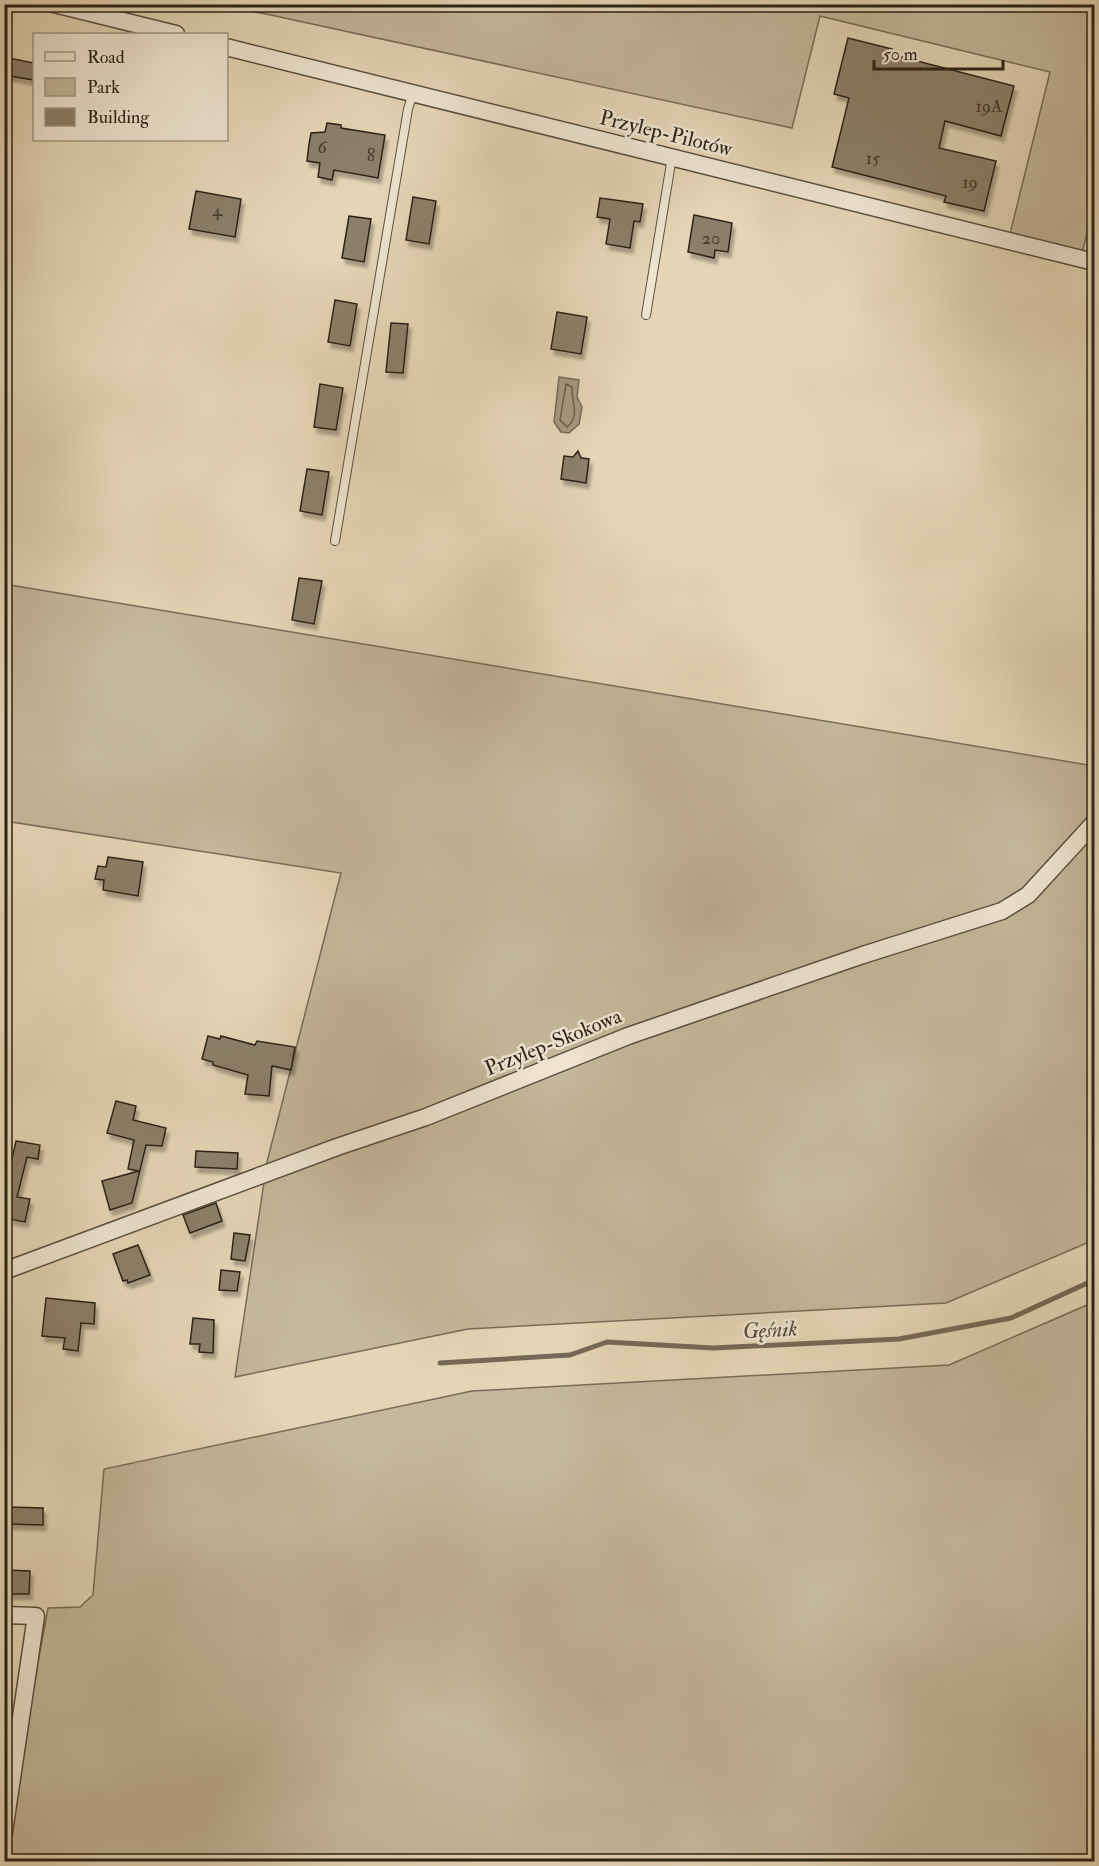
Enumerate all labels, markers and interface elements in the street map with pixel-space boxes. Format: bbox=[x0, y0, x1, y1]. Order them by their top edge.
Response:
legend bbox=[33, 33, 228, 141]
scale bar bbox=[874, 33, 1003, 71]
text: 50 m bbox=[883, 43, 918, 66]
text: Road bbox=[87, 46, 125, 69]
text: Park bbox=[87, 76, 120, 99]
house number: 19A bbox=[975, 95, 1003, 118]
street label: Przylep-Pilotów bbox=[597, 104, 736, 163]
text: Building bbox=[87, 106, 150, 129]
house number: 6 bbox=[317, 136, 327, 159]
house number: 8 bbox=[367, 144, 375, 167]
house number: 15 bbox=[866, 147, 880, 170]
house number: 19 bbox=[962, 171, 978, 194]
house number: 4 bbox=[212, 199, 223, 222]
house number: 20 bbox=[702, 227, 720, 250]
street label: Przylep-Skokowa bbox=[481, 1003, 626, 1082]
water label: Gęśnik bbox=[742, 1315, 798, 1345]

